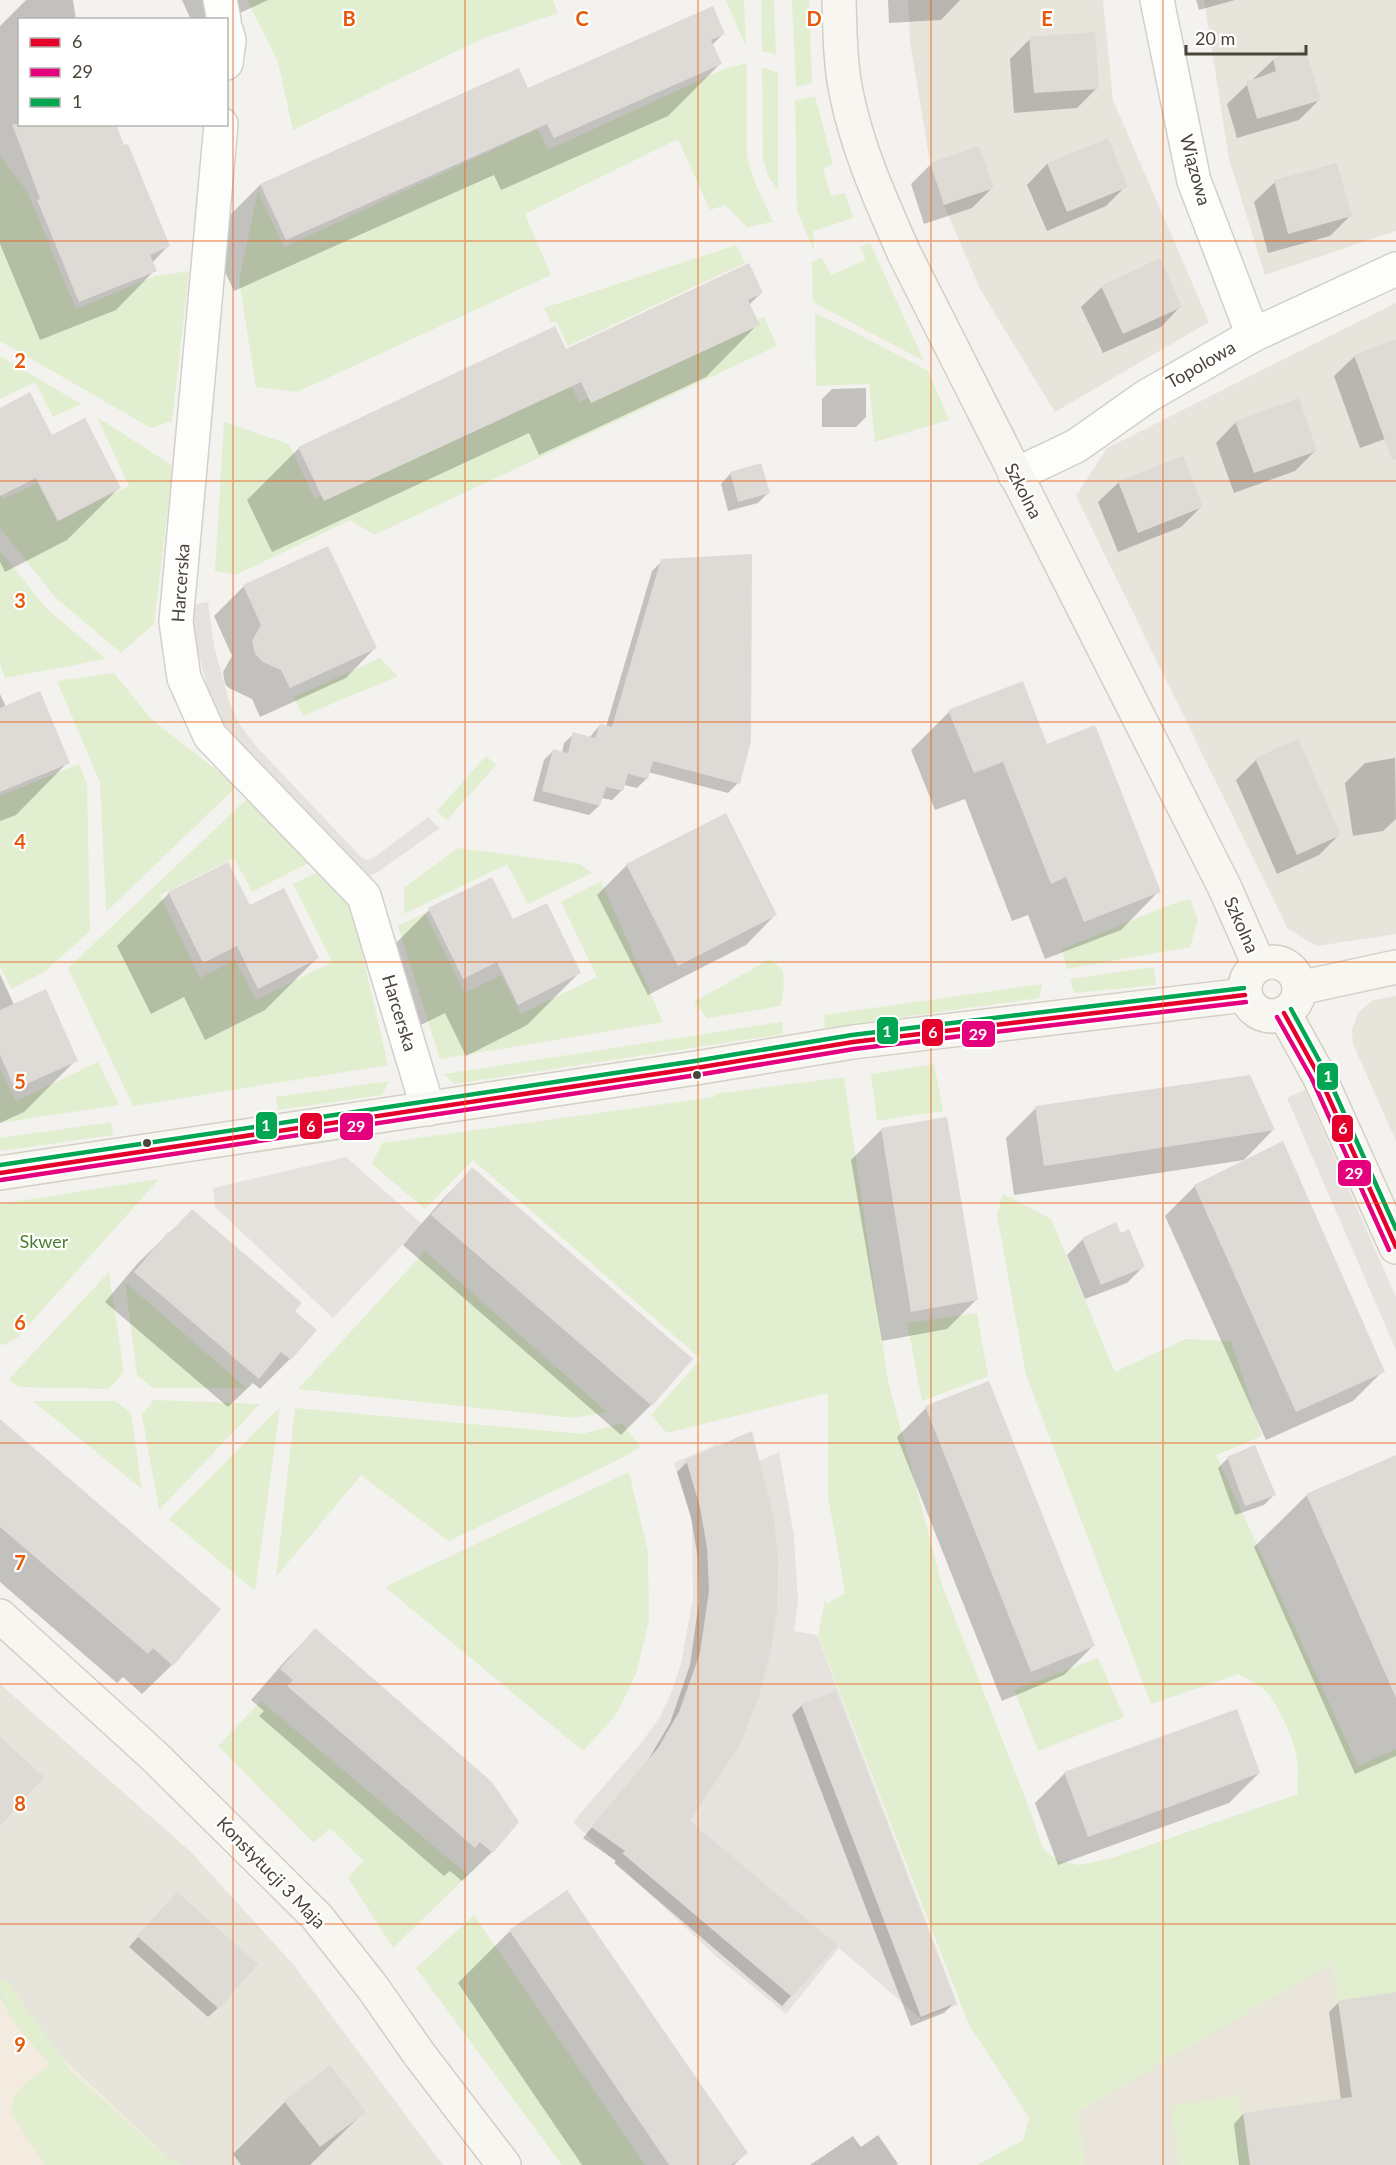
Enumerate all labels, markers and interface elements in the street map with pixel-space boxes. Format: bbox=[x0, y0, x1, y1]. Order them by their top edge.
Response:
text: B bbox=[342, 6, 356, 30]
text: C bbox=[575, 6, 589, 30]
text: D bbox=[806, 6, 822, 30]
text: E bbox=[1041, 6, 1053, 30]
legend bbox=[18, 18, 228, 126]
scale bar bbox=[1186, 18, 1306, 56]
text: 20 m bbox=[1195, 27, 1235, 49]
text: 6 bbox=[72, 30, 82, 52]
text: 29 bbox=[72, 60, 93, 82]
text: 1 bbox=[72, 90, 82, 112]
street label: Wiązowa bbox=[1176, 132, 1216, 208]
street label: Topolowa bbox=[1162, 336, 1239, 393]
text: 2 bbox=[14, 348, 26, 372]
street label: Szkolna bbox=[1001, 459, 1047, 522]
street label: Harcerska bbox=[166, 543, 194, 623]
text: 3 bbox=[14, 588, 26, 612]
text: 4 bbox=[14, 829, 26, 853]
street label: Szkolna bbox=[1220, 893, 1264, 956]
street label: Harcerska bbox=[378, 972, 422, 1054]
line badge: 1 bbox=[876, 1016, 899, 1045]
line badge: 6 bbox=[921, 1018, 944, 1047]
line badge: 29 bbox=[961, 1020, 996, 1048]
text: 1 bbox=[882, 1021, 892, 1040]
text: 6 bbox=[928, 1022, 938, 1041]
text: 29 bbox=[969, 1024, 987, 1043]
line badge: 1 bbox=[1316, 1062, 1339, 1091]
text: 1 bbox=[1323, 1066, 1333, 1085]
text: 5 bbox=[14, 1069, 26, 1093]
unlabelled marker bbox=[691, 1069, 703, 1081]
line badge: 1 bbox=[255, 1111, 278, 1140]
line badge: 6 bbox=[299, 1112, 323, 1140]
line badge: 29 bbox=[339, 1112, 374, 1141]
line badge: 6 bbox=[1331, 1114, 1354, 1143]
text: 1 bbox=[261, 1115, 271, 1134]
text: 6 bbox=[306, 1116, 316, 1135]
text: 29 bbox=[347, 1116, 365, 1135]
text: 6 bbox=[1338, 1118, 1348, 1137]
unlabelled marker bbox=[141, 1137, 153, 1149]
line badge: 29 bbox=[1337, 1159, 1372, 1187]
text: 29 bbox=[1345, 1163, 1363, 1182]
park label: Skwer bbox=[20, 1230, 69, 1252]
text: 6 bbox=[14, 1310, 26, 1334]
text: 7 bbox=[14, 1550, 26, 1574]
text: 8 bbox=[14, 1791, 26, 1815]
street label: Konstytucji 3 Maja bbox=[213, 1812, 331, 1933]
text: 9 bbox=[14, 2032, 26, 2056]

